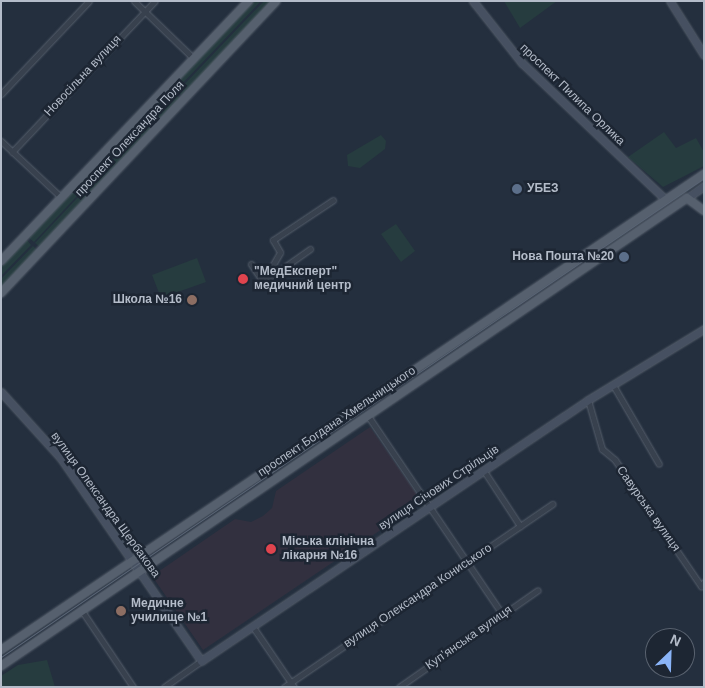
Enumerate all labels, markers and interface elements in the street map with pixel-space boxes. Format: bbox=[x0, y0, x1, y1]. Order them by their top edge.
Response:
street label: Новосільна вулиця bbox=[42, 32, 124, 120]
street label: проспект Пилипа Орлика bbox=[517, 41, 627, 149]
street label: проспект Олександра Поля bbox=[73, 78, 187, 200]
place label: УБЕЗ bbox=[527, 182, 559, 196]
marker: УБЕЗ bbox=[511, 183, 523, 195]
place label: Нова Пошта №20 bbox=[512, 250, 614, 264]
marker: Нова Пошта №20 bbox=[618, 251, 630, 263]
place label: "МедЕксперт" медичний центр bbox=[254, 265, 351, 293]
marker: "МедЕксперт" медичний центр bbox=[236, 272, 250, 286]
place label: Школа №16 bbox=[113, 293, 182, 307]
marker: Школа №16 bbox=[186, 294, 198, 306]
street label: проспект Богдана Хмельницького bbox=[255, 364, 419, 480]
street label: вулиця Олександра Щербакова bbox=[47, 429, 163, 581]
street label: вулиця Січових Стрільців bbox=[376, 442, 502, 534]
street label: Савурська вулиця bbox=[613, 464, 683, 554]
place label: Міська клінічна лікарня №16 bbox=[282, 535, 374, 563]
street label: вулиця Олександра Кониського bbox=[341, 541, 495, 651]
marker: Міська клінічна лікарня №16 bbox=[264, 542, 278, 556]
place label: Медичне училище №1 bbox=[131, 597, 207, 625]
street label: Купʼянська вулиця bbox=[423, 603, 515, 673]
marker: Медичне училище №1 bbox=[115, 605, 127, 617]
north arrow bbox=[645, 628, 695, 678]
text: N bbox=[668, 631, 684, 650]

